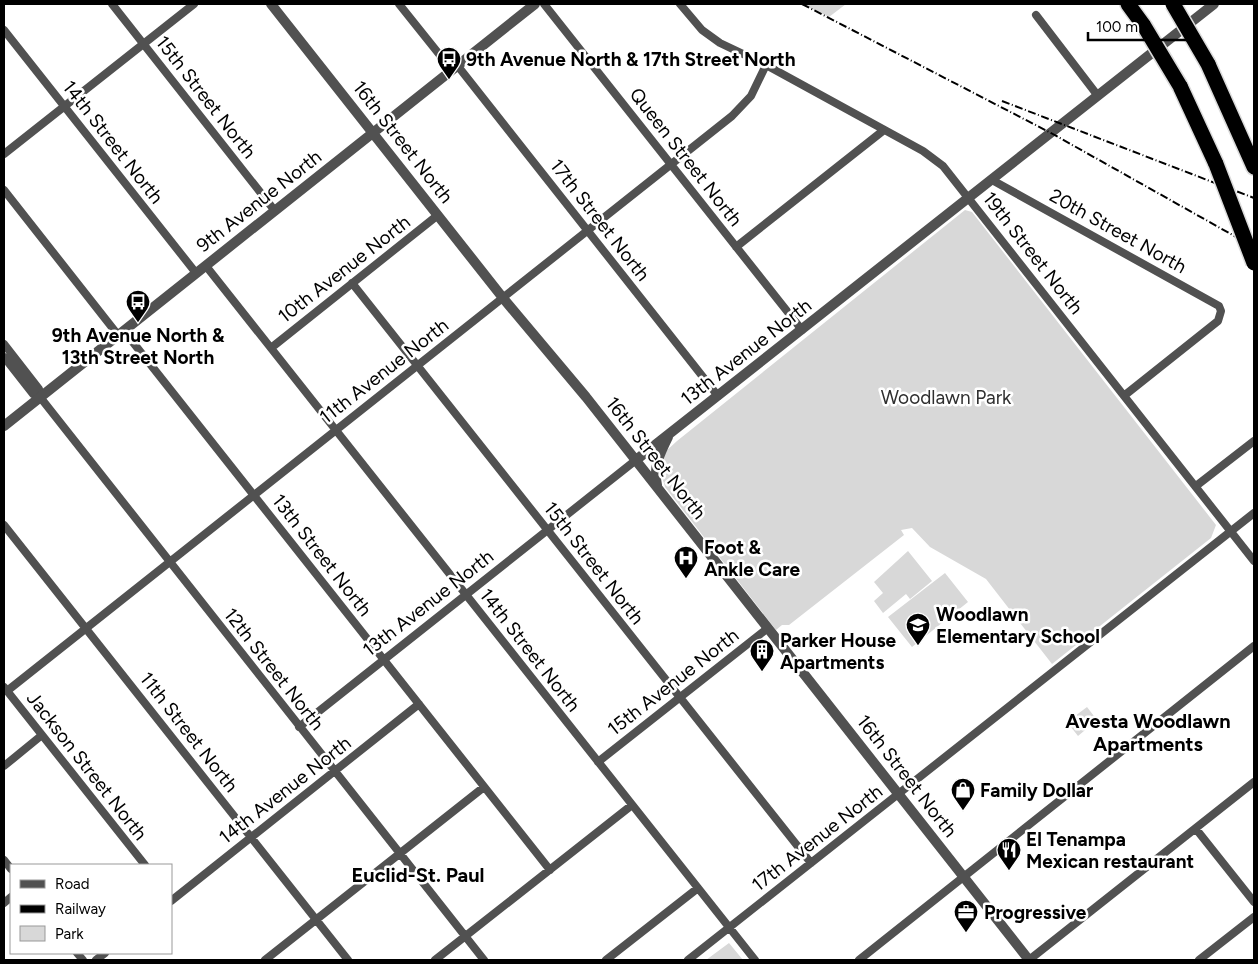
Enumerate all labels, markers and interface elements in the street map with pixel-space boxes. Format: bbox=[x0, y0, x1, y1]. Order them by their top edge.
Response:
scale bar bbox=[1088, 10, 1193, 42]
text: 100 m bbox=[1096, 18, 1138, 36]
street label: 15th Street North bbox=[151, 31, 261, 163]
bus stop icon: 9th Avenue North & 17th Street North bbox=[436, 46, 462, 80]
place label: 9th Avenue North & 17th Street North bbox=[466, 48, 795, 71]
street label: 14th Street North bbox=[58, 76, 168, 208]
street label: 16th Street North bbox=[348, 76, 458, 208]
street label: Queen Street North bbox=[625, 83, 747, 231]
street label: 9th Avenue North bbox=[192, 145, 326, 257]
street label: 17th Street North bbox=[545, 154, 655, 286]
street label: 20th Street North bbox=[1045, 184, 1191, 278]
street label: 19th Street North bbox=[978, 187, 1088, 319]
street label: 10th Avenue North bbox=[273, 210, 415, 328]
bus stop icon: 9th Avenue North & 13th Street North bbox=[125, 289, 151, 323]
street label: 13th Avenue North bbox=[676, 294, 816, 410]
street label: 11th Avenue North bbox=[315, 314, 453, 428]
place label: 9th Avenue North & 13th Street North bbox=[52, 324, 225, 369]
park label: Woodlawn Park bbox=[881, 386, 1012, 409]
street label: 16th Street North bbox=[601, 392, 711, 524]
street label: 13th Street North bbox=[267, 489, 377, 621]
street label: 15th Street North bbox=[539, 497, 649, 629]
place label: Foot & Ankle Care bbox=[704, 536, 800, 581]
street label: 13th Avenue North bbox=[358, 545, 498, 661]
hospital icon: Foot & Ankle Care bbox=[673, 545, 699, 579]
street label: 14th Street North bbox=[475, 584, 585, 716]
street label: 12th Street North bbox=[219, 603, 329, 735]
place label: Woodlawn Elementary School bbox=[936, 603, 1100, 648]
school or university icon: Woodlawn Elementary School bbox=[905, 612, 931, 646]
street label: 15th Avenue North bbox=[603, 624, 743, 740]
place label: Parker House Apartments bbox=[780, 629, 897, 674]
building icon: Parker House Apartments bbox=[749, 638, 775, 672]
street label: 11th Street North bbox=[135, 667, 243, 797]
street label: Jackson Street North bbox=[22, 687, 152, 845]
district label: Avesta Woodlawn Apartments bbox=[1065, 709, 1231, 756]
street label: 16th Street North bbox=[852, 710, 962, 842]
street label: 14th Avenue North bbox=[214, 731, 356, 849]
shop icon: Family Dollar bbox=[950, 777, 976, 811]
place label: Family Dollar bbox=[980, 779, 1093, 802]
street label: 17th Avenue North bbox=[747, 780, 887, 896]
place label: El Tenampa Mexican restaurant bbox=[1026, 828, 1195, 873]
restaurant icon: El Tenampa Mexican restaurant bbox=[996, 837, 1022, 871]
district label: Euclid-St. Paul bbox=[352, 863, 484, 887]
legend bbox=[10, 864, 172, 954]
text: Road bbox=[55, 875, 90, 893]
office icon: Progressive bbox=[953, 899, 979, 933]
text: Railway bbox=[55, 900, 106, 918]
place label: Progressive bbox=[984, 901, 1087, 924]
text: Park bbox=[55, 925, 84, 943]

